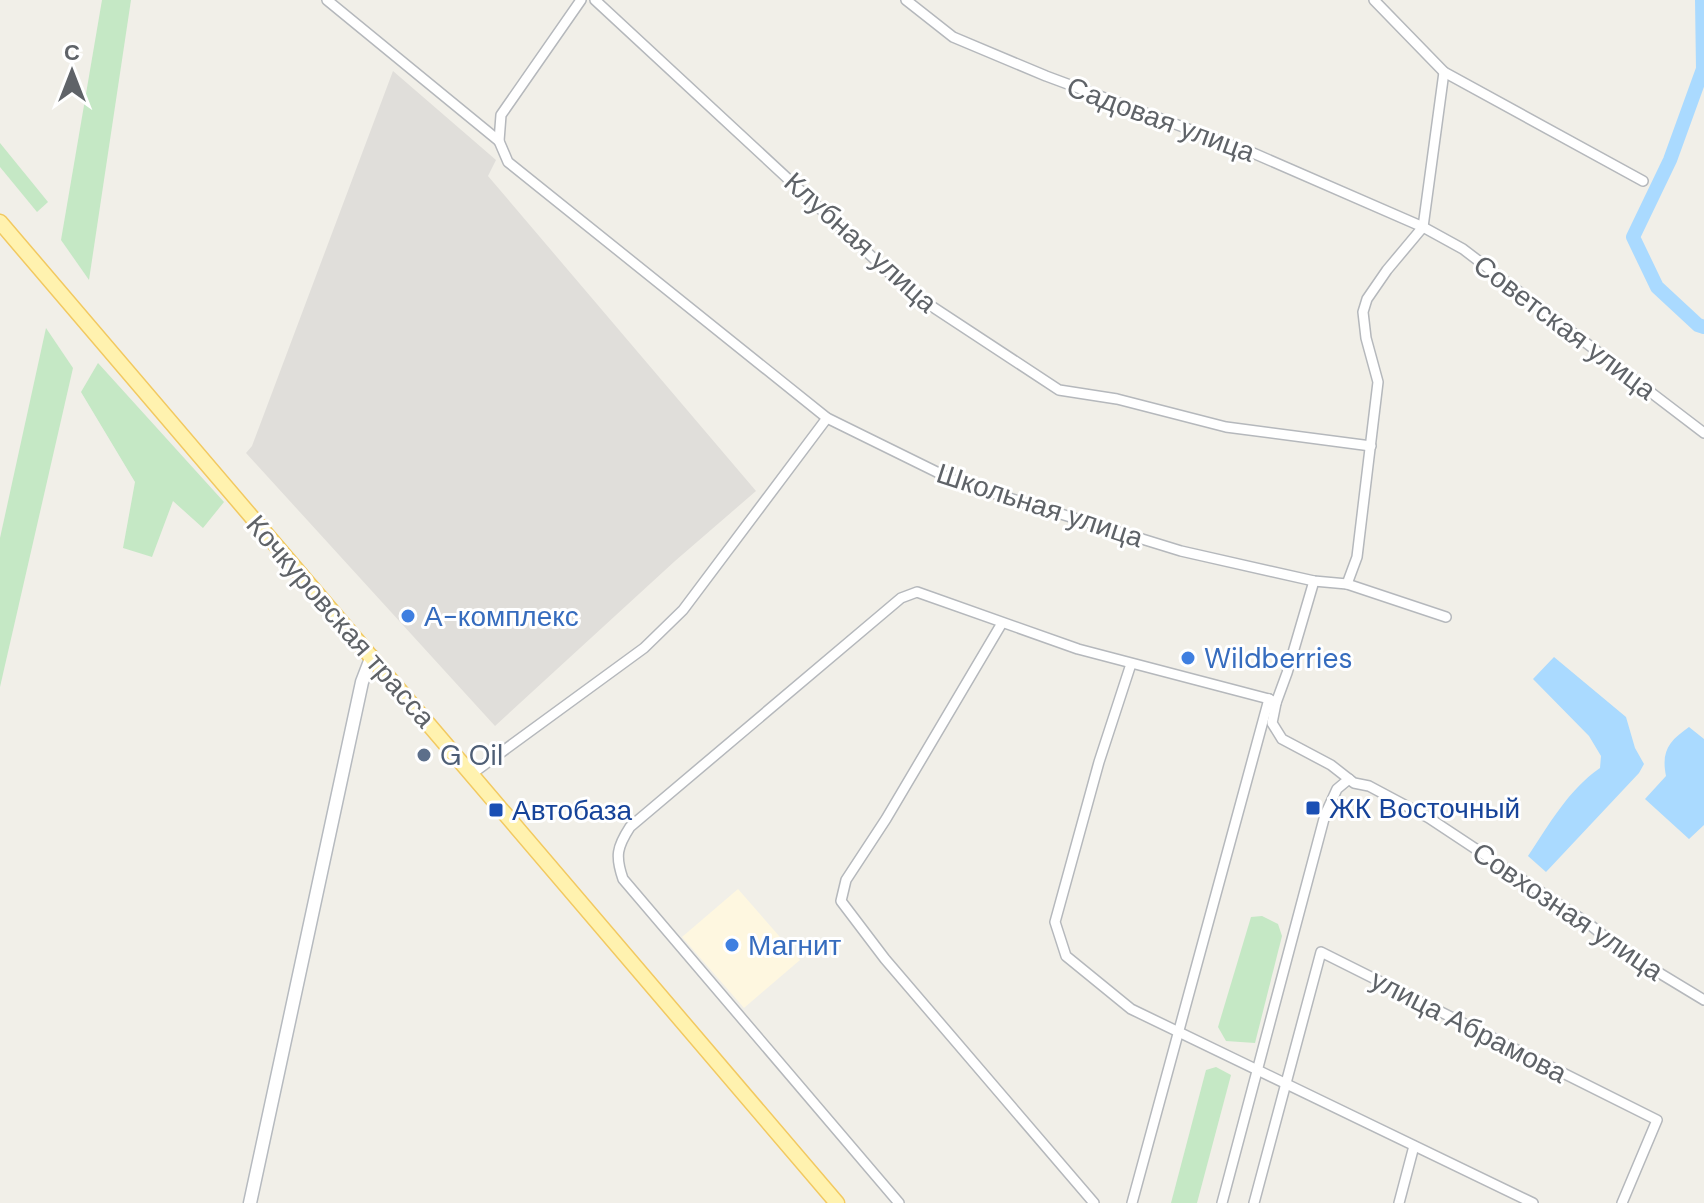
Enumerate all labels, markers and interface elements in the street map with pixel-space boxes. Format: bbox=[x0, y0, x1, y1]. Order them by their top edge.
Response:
north arrow bbox=[32, 32, 112, 112]
text: С bbox=[64, 38, 80, 67]
street label: Садовая улица bbox=[1062, 68, 1260, 171]
street label: Клубная улица bbox=[776, 164, 945, 321]
street label: Советская улица bbox=[1466, 247, 1664, 408]
street label: Школьная улица bbox=[932, 455, 1148, 556]
street label: Кочкуровская трасса bbox=[238, 507, 444, 736]
place label: А-комплекс bbox=[424, 598, 579, 635]
marker: А-комплекс bbox=[399, 607, 417, 625]
place label: Wildberries bbox=[1204, 640, 1352, 677]
marker: Wildberries bbox=[1179, 649, 1197, 667]
place label: G Oil bbox=[440, 737, 503, 774]
marker: G Oil bbox=[415, 746, 433, 764]
place label: ЖК Восточный bbox=[1329, 790, 1520, 827]
place label: Автобаза bbox=[512, 792, 633, 829]
marker: ЖК Восточный bbox=[1304, 799, 1322, 817]
marker: Автобаза bbox=[487, 801, 505, 819]
street label: Совхозная улица bbox=[1465, 834, 1671, 989]
place label: Магнит bbox=[748, 927, 842, 964]
marker: Магнит bbox=[723, 936, 741, 954]
street label: улица Абрамова bbox=[1364, 961, 1573, 1092]

